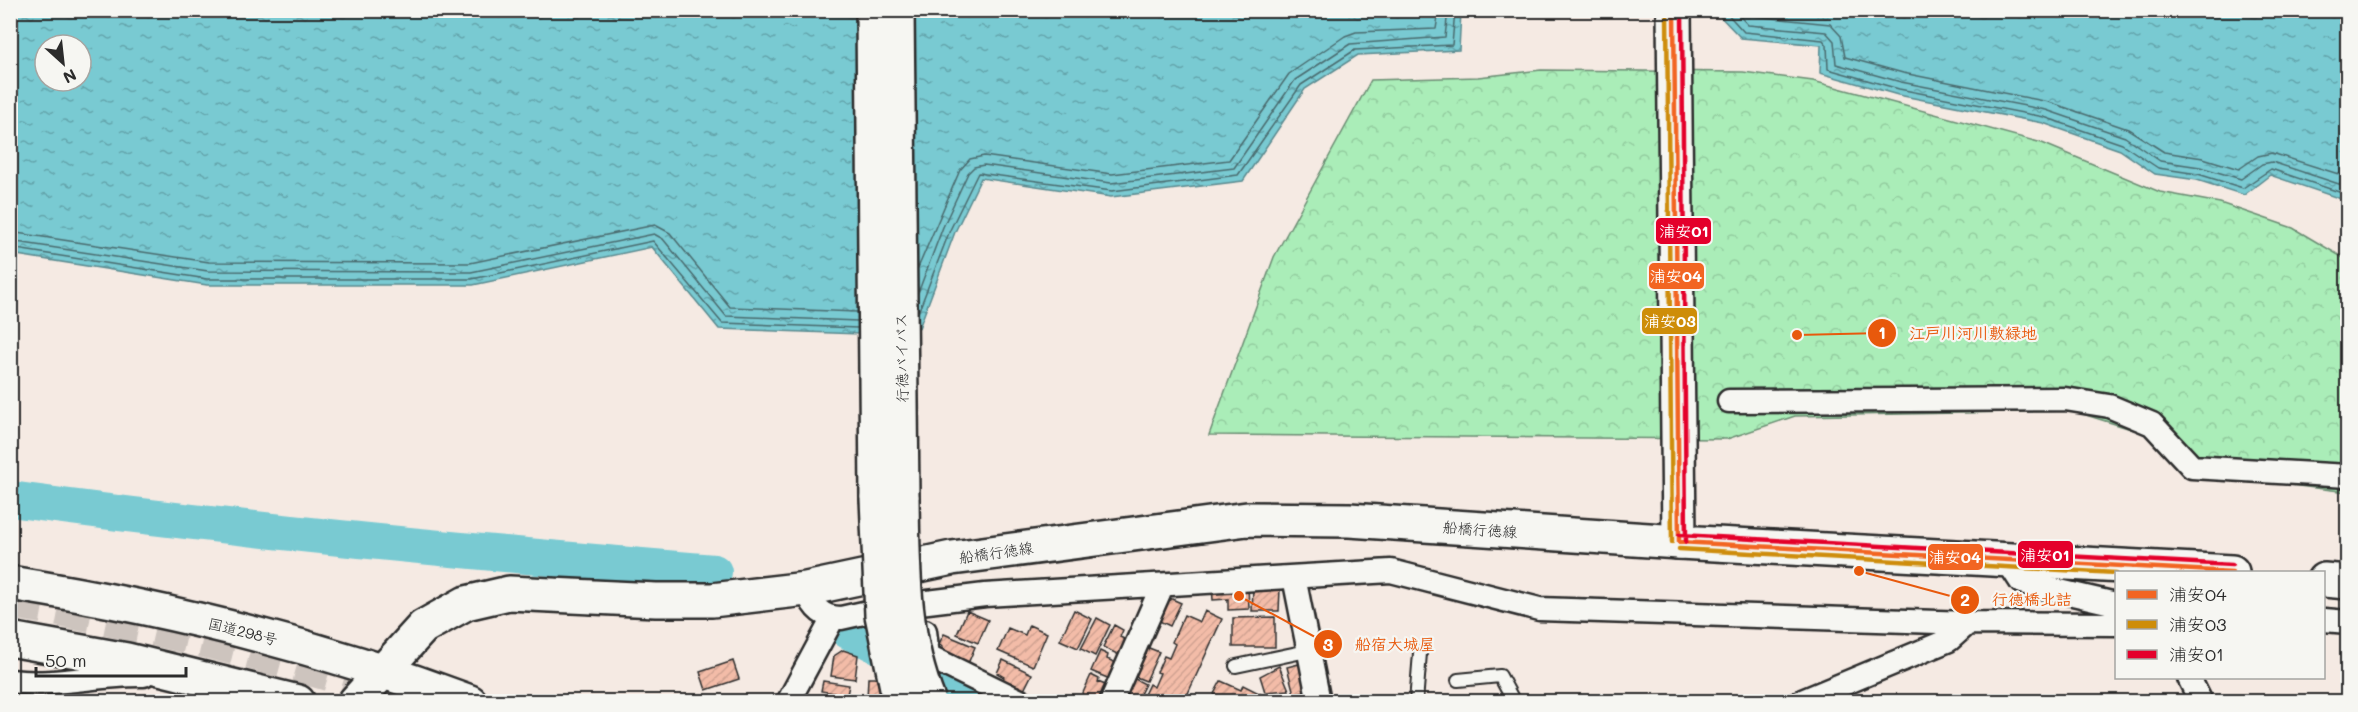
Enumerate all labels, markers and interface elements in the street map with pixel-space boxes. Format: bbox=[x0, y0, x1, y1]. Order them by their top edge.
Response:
north arrow bbox=[33, 33, 93, 93]
text: N bbox=[60, 65, 80, 89]
line badge: 浦安01 bbox=[1655, 217, 1712, 245]
text: 浦安01 bbox=[1659, 220, 1709, 241]
line badge: 浦安04 bbox=[1648, 262, 1705, 290]
text: 浦安04 bbox=[1650, 265, 1702, 286]
line badge: 浦安03 bbox=[1641, 307, 1698, 335]
text: 浦安03 bbox=[1644, 310, 1696, 331]
street label: 行徳バイパス bbox=[890, 313, 912, 403]
callout: 江戸川河川敷緑地 bbox=[1867, 316, 2049, 350]
text: 1 bbox=[1878, 320, 1886, 344]
text: 江戸川河川敷緑地 bbox=[1909, 322, 2037, 343]
street label: 船橋行徳線 bbox=[1442, 516, 1518, 542]
street label: 船橋行徳線 bbox=[957, 537, 1035, 567]
line badge: 浦安01 bbox=[2017, 540, 2074, 569]
line badge: 浦安04 bbox=[1927, 543, 1984, 571]
text: 浦安01 bbox=[2020, 544, 2070, 565]
text: 浦安04 bbox=[1929, 546, 1981, 567]
legend bbox=[2115, 571, 2325, 679]
text: 浦安04 bbox=[2169, 582, 2227, 606]
callout: 行徳橋北詰 bbox=[1950, 583, 2084, 617]
text: 2 bbox=[1960, 587, 1970, 611]
text: 行徳橋北詰 bbox=[1992, 588, 2072, 609]
text: 浦安03 bbox=[2169, 612, 2227, 636]
street label: 国道298号 bbox=[206, 613, 280, 649]
callout: 船宿大城屋 bbox=[1313, 627, 1447, 661]
text: 3 bbox=[1323, 632, 1334, 656]
text: 船宿大城屋 bbox=[1355, 633, 1435, 654]
scale bar bbox=[36, 640, 186, 678]
text: 浦安01 bbox=[2169, 642, 2224, 666]
text: 50 m bbox=[45, 648, 87, 672]

